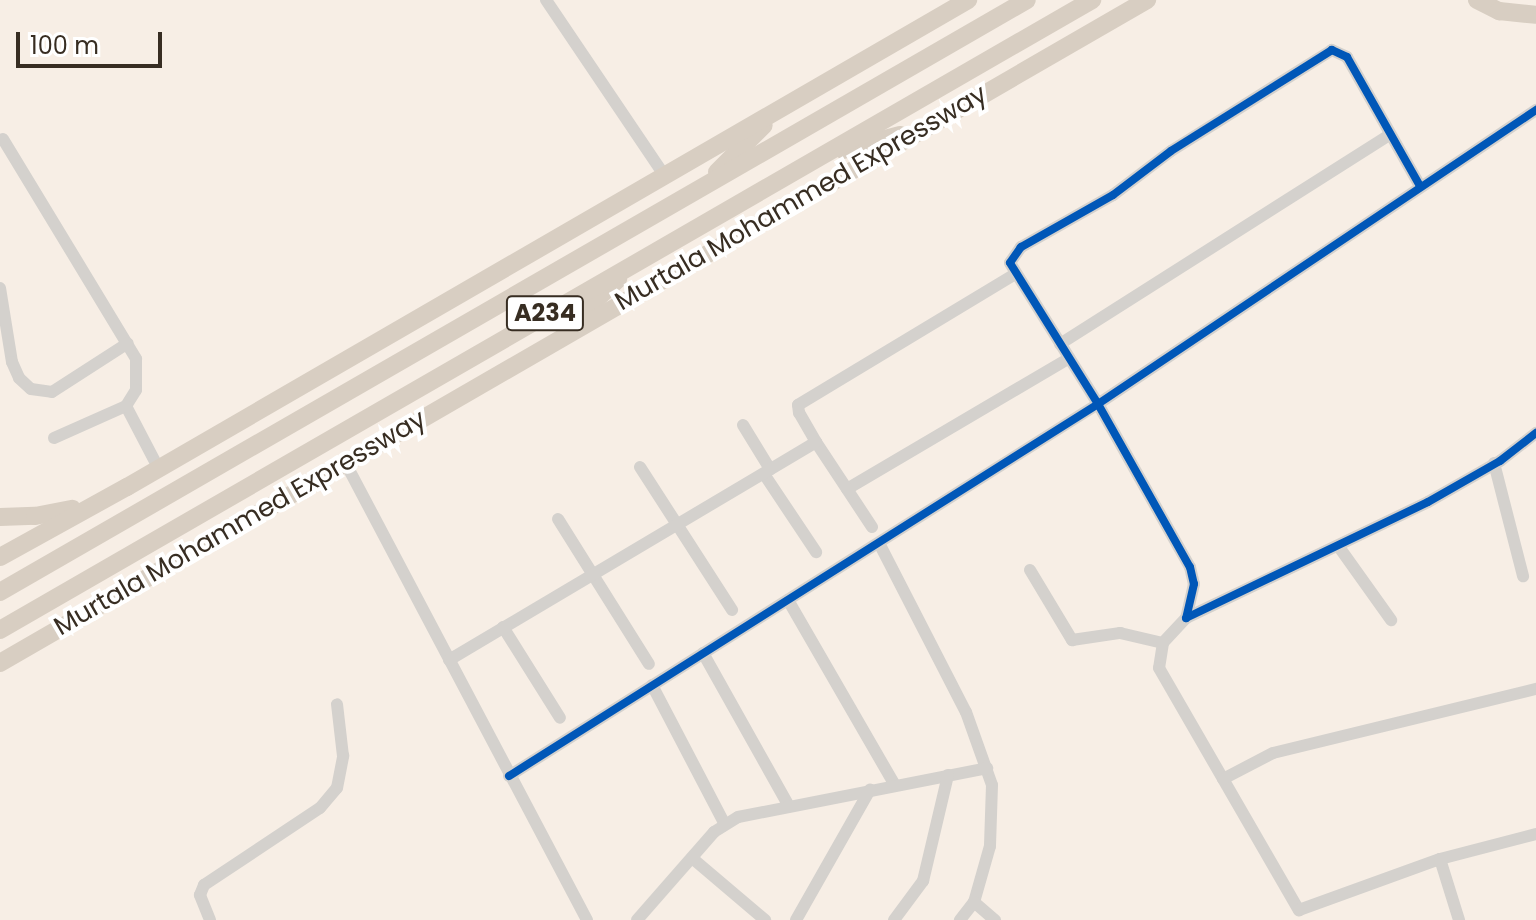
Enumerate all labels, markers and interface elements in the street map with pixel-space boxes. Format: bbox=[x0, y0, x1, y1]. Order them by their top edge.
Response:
scale bar bbox=[20, 16, 166, 66]
text: 100 m bbox=[30, 29, 99, 62]
street label: Murtala Mohammed Expressway bbox=[610, 78, 992, 318]
road number: A234 bbox=[505, 293, 585, 333]
street label: Murtala Mohammed Expressway bbox=[49, 403, 431, 643]

